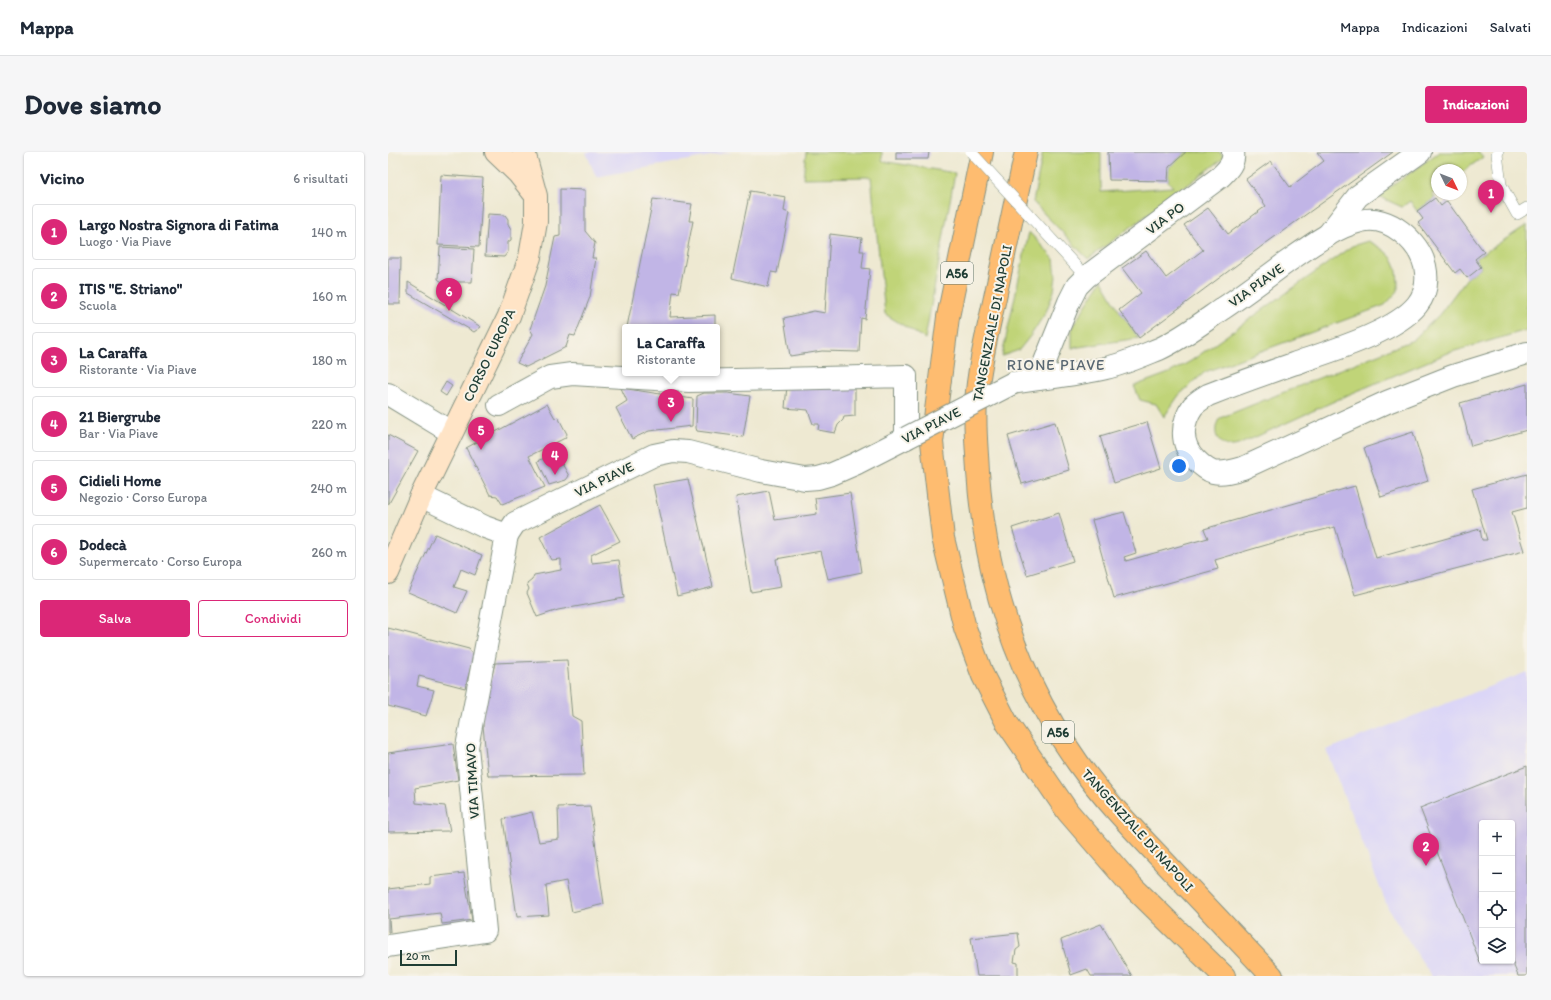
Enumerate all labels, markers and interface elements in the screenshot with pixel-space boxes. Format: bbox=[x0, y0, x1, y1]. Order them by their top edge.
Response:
text: Mappa bbox=[20, 16, 74, 39]
text: Mappa bbox=[1340, 19, 1380, 36]
text: Indicazioni bbox=[1402, 19, 1468, 36]
text: Salvati bbox=[1490, 19, 1531, 36]
button: Indicazioni bbox=[1425, 86, 1527, 123]
text: Dove siamo bbox=[24, 87, 161, 121]
north arrow bbox=[1431, 164, 1467, 200]
text: Vicino bbox=[40, 168, 84, 188]
text: 6 risultati bbox=[293, 171, 348, 186]
pin: 1 bbox=[1478, 180, 1504, 213]
street label: VIA PO bbox=[1143, 198, 1188, 238]
text: Largo Nostra Signora di Fatima bbox=[79, 216, 279, 234]
text: 1 bbox=[51, 225, 57, 240]
text: 140 m bbox=[311, 225, 347, 240]
text: Luogo · Via Piave bbox=[79, 234, 171, 249]
street label: TANGENZIALE DI NAPOLI bbox=[969, 243, 1016, 403]
street label: VIA PIAVE bbox=[1225, 260, 1287, 311]
road number: A56 bbox=[941, 262, 973, 284]
pin: 6 bbox=[436, 278, 462, 311]
text: ITIS ''E. Striano'' bbox=[79, 280, 182, 298]
text: 2 bbox=[51, 289, 57, 304]
text: 160 m bbox=[312, 289, 347, 304]
text: Scuola bbox=[79, 298, 117, 313]
street label: CORSO EUROPA bbox=[460, 306, 519, 405]
popup bbox=[622, 324, 720, 376]
text: La Caraffa bbox=[637, 334, 705, 352]
text: La Caraffa bbox=[79, 344, 147, 362]
text: Ristorante bbox=[637, 352, 696, 367]
text: 3 bbox=[50, 353, 58, 368]
text: 180 m bbox=[312, 353, 347, 368]
district label: RIONE PIAVE bbox=[1007, 356, 1105, 374]
text: Ristorante · Via Piave bbox=[79, 362, 197, 377]
pin: 3 bbox=[658, 389, 684, 422]
street label: VIA PIAVE bbox=[899, 403, 964, 448]
text: 21 Biergrube bbox=[79, 408, 161, 426]
text: 4 bbox=[50, 417, 58, 432]
text: 220 m bbox=[311, 417, 347, 432]
pin: 5 bbox=[468, 417, 494, 450]
text: Bar · Via Piave bbox=[79, 426, 158, 441]
pin: 4 bbox=[542, 442, 568, 475]
your location bbox=[1169, 456, 1189, 476]
street label: VIA PIAVE bbox=[572, 458, 637, 501]
text: Cidieli Home bbox=[79, 472, 161, 490]
text: 5 bbox=[51, 481, 57, 496]
text: 240 m bbox=[310, 481, 347, 496]
text: Negozio · Corso Europa bbox=[79, 490, 207, 505]
text: Dodecà bbox=[79, 536, 127, 554]
text: 6 bbox=[51, 545, 57, 560]
text: 260 m bbox=[311, 545, 347, 560]
text: Supermercato · Corso Europa bbox=[79, 554, 242, 569]
button: Salva bbox=[40, 600, 190, 637]
button: Condividi bbox=[198, 600, 348, 637]
road number: A56 bbox=[1042, 721, 1074, 743]
street label: VIA TIMAVO bbox=[462, 742, 483, 820]
street label: TANGENZIALE DI NAPOLI bbox=[1078, 765, 1197, 895]
map controls bbox=[1479, 820, 1515, 964]
button: + bbox=[1479, 820, 1515, 856]
pin: 2 bbox=[1413, 833, 1439, 866]
button: − bbox=[1479, 856, 1515, 892]
button: locate bbox=[1479, 892, 1515, 928]
button: layers bbox=[1479, 928, 1515, 964]
scale bar bbox=[400, 948, 457, 967]
text: 20 m bbox=[406, 950, 430, 963]

